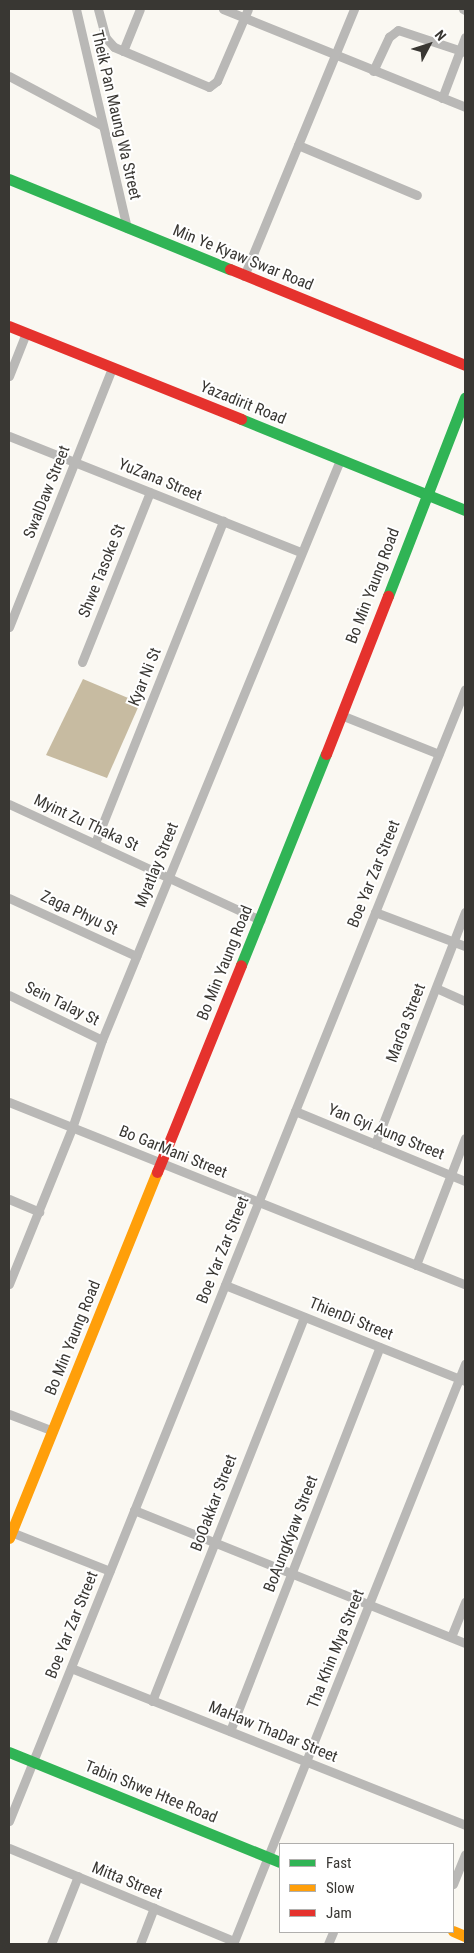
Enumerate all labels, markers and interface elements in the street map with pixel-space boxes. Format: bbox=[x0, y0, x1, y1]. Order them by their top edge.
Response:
north arrow bbox=[404, 20, 454, 70]
text: N bbox=[432, 27, 449, 44]
street label: Theik Pan Maung Wa Street bbox=[87, 28, 145, 202]
street label: Min Ye Kyaw Swar Road bbox=[170, 221, 316, 295]
street label: Yazadirit Road bbox=[197, 377, 289, 429]
street label: SwalDaw Street bbox=[20, 443, 74, 541]
street label: YuZana Street bbox=[115, 455, 205, 505]
street label: Shwe Tasoke St bbox=[75, 521, 129, 621]
street label: Bo Min Yaung Road bbox=[342, 525, 404, 647]
street label: Kyar Ni St bbox=[125, 645, 165, 709]
street label: Myint Zu Thaka St bbox=[31, 790, 141, 856]
street label: Boe Yar Zar Street bbox=[344, 818, 404, 930]
street label: Myatlay Street bbox=[131, 820, 183, 910]
street label: Zaga Phyu St bbox=[37, 887, 121, 939]
street label: Bo Min Yaung Road bbox=[193, 903, 257, 1023]
street label: Sein Talay St bbox=[22, 978, 102, 1030]
street label: MarGa Street bbox=[382, 981, 430, 1065]
street label: Yan Gyi Aung Street bbox=[325, 1100, 447, 1164]
street label: Bo GarMani Street bbox=[116, 1122, 230, 1182]
street label: Boe Yar Zar Street bbox=[193, 1194, 253, 1306]
street label: Bo Min Yaung Road bbox=[41, 1278, 105, 1398]
street label: ThienDi Street bbox=[306, 1293, 396, 1345]
street label: BoOakkar Street bbox=[187, 1452, 241, 1554]
street label: BoAungKyaw Street bbox=[260, 1473, 322, 1595]
street label: Boe Yar Zar Street bbox=[42, 1569, 102, 1681]
street label: Tha Khin Mya Street bbox=[303, 1587, 369, 1711]
street label: MaHaw ThaDar Street bbox=[205, 1697, 341, 1767]
street label: Tabin Shwe Htee Road bbox=[82, 1757, 220, 1827]
legend bbox=[279, 1843, 454, 1933]
text: Fast bbox=[326, 1854, 351, 1872]
street label: Mitta Street bbox=[89, 1858, 165, 1904]
text: Slow bbox=[326, 1879, 355, 1897]
text: Jam bbox=[326, 1904, 352, 1922]

